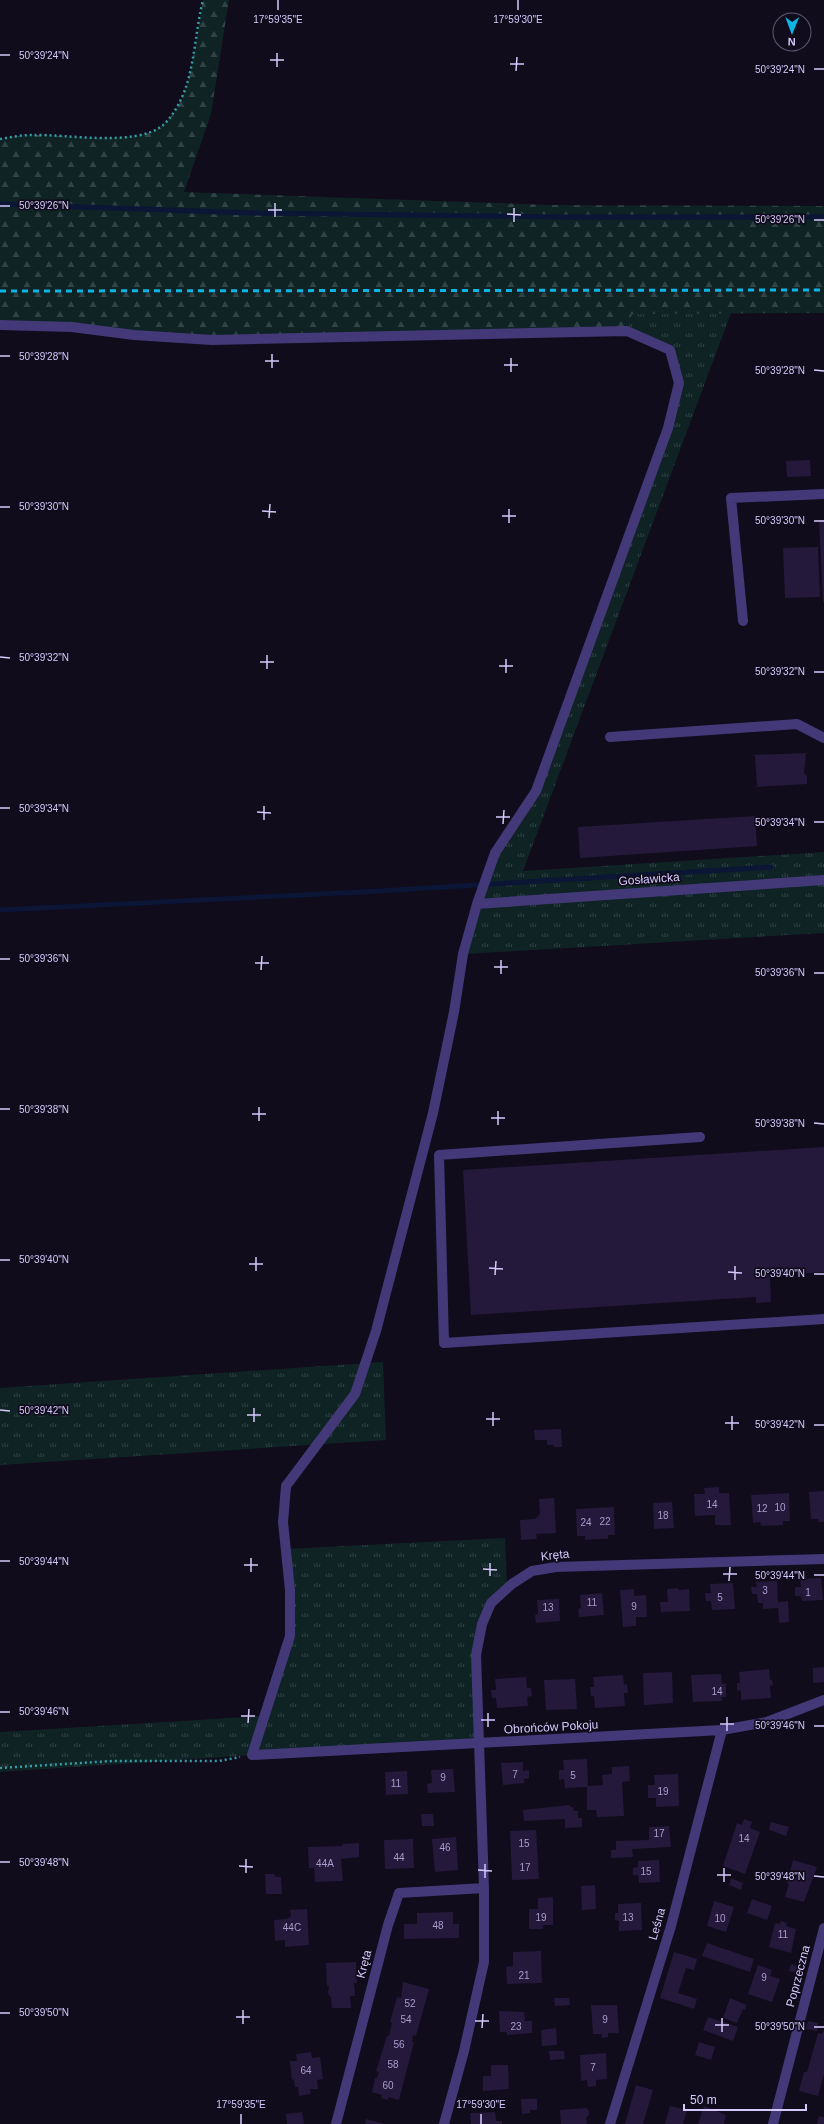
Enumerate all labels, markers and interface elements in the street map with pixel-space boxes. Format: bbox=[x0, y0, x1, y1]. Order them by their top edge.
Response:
north arrow bbox=[772, 12, 812, 52]
text: 17°59'35"E bbox=[253, 14, 303, 25]
text: 17°59'30"E bbox=[493, 14, 543, 25]
text: N bbox=[788, 36, 796, 48]
text: 50°39'24"N bbox=[19, 50, 69, 61]
text: 50°39'24"N bbox=[755, 64, 805, 75]
text: 50°39'26"N bbox=[19, 200, 69, 211]
text: 50°39'26"N bbox=[755, 214, 805, 225]
text: 50°39'28"N bbox=[19, 351, 69, 362]
text: 50°39'28"N bbox=[755, 365, 805, 376]
text: 50°39'30"N bbox=[19, 501, 69, 512]
text: 50°39'30"N bbox=[755, 515, 805, 526]
text: 50°39'32"N bbox=[19, 652, 69, 663]
text: 50°39'32"N bbox=[755, 666, 805, 677]
text: 50°39'34"N bbox=[19, 803, 69, 814]
text: 50°39'34"N bbox=[755, 817, 805, 828]
street label: Gosławicka bbox=[618, 870, 680, 888]
text: 50°39'36"N bbox=[19, 953, 69, 964]
text: 50°39'36"N bbox=[755, 967, 805, 978]
text: 50°39'38"N bbox=[19, 1104, 69, 1115]
text: 50°39'38"N bbox=[755, 1118, 805, 1129]
text: 50°39'40"N bbox=[19, 1254, 69, 1265]
text: 50°39'40"N bbox=[755, 1268, 805, 1279]
text: 50°39'42"N bbox=[19, 1405, 69, 1416]
text: 50°39'42"N bbox=[755, 1419, 805, 1430]
house number: 14 bbox=[706, 1499, 718, 1510]
house number: 10 bbox=[774, 1502, 786, 1513]
house number: 12 bbox=[756, 1503, 768, 1514]
house number: 18 bbox=[657, 1510, 669, 1521]
house number: 22 bbox=[599, 1516, 611, 1527]
house number: 24 bbox=[580, 1517, 592, 1528]
street label: Kręta bbox=[540, 1547, 570, 1563]
text: 50°39'44"N bbox=[19, 1556, 69, 1567]
text: 50°39'44"N bbox=[755, 1570, 805, 1581]
house number: 3 bbox=[762, 1585, 768, 1596]
house number: 1 bbox=[805, 1587, 811, 1598]
house number: 5 bbox=[717, 1592, 723, 1603]
house number: 11 bbox=[587, 1597, 598, 1608]
house number: 9 bbox=[631, 1601, 637, 1612]
house number: 13 bbox=[542, 1602, 554, 1613]
house number: 14 bbox=[711, 1686, 723, 1697]
text: 50°39'46"N bbox=[19, 1706, 69, 1717]
street label: Obrońców Pokoju bbox=[503, 1718, 599, 1736]
text: 50°39'46"N bbox=[755, 1720, 805, 1731]
house number: 7 bbox=[512, 1769, 518, 1780]
house number: 5 bbox=[570, 1770, 576, 1781]
house number: 9 bbox=[440, 1772, 446, 1783]
house number: 11 bbox=[391, 1778, 402, 1789]
house number: 19 bbox=[657, 1786, 669, 1797]
house number: 17 bbox=[653, 1828, 665, 1839]
house number: 14 bbox=[738, 1833, 750, 1844]
house number: 15 bbox=[518, 1838, 530, 1849]
house number: 46 bbox=[439, 1842, 451, 1853]
house number: 44 bbox=[393, 1852, 405, 1863]
text: 50°39'48"N bbox=[19, 1857, 69, 1868]
house number: 44A bbox=[316, 1858, 334, 1869]
house number: 17 bbox=[519, 1862, 531, 1873]
house number: 15 bbox=[640, 1866, 652, 1877]
text: 50°39'48"N bbox=[755, 1871, 805, 1882]
street label: Leśna bbox=[646, 1906, 668, 1942]
house number: 19 bbox=[535, 1912, 547, 1923]
house number: 13 bbox=[622, 1912, 634, 1923]
house number: 10 bbox=[714, 1913, 726, 1924]
house number: 48 bbox=[432, 1920, 444, 1931]
house number: 44C bbox=[283, 1922, 301, 1933]
house number: 11 bbox=[778, 1929, 789, 1940]
street label: Poprzeczna bbox=[783, 1943, 813, 2008]
street label: Kręta bbox=[354, 1948, 375, 1980]
house number: 21 bbox=[518, 1970, 530, 1981]
house number: 9 bbox=[761, 1972, 767, 1983]
house number: 52 bbox=[404, 1998, 416, 2009]
text: 50°39'50"N bbox=[19, 2007, 69, 2018]
house number: 54 bbox=[400, 2014, 412, 2025]
house number: 9 bbox=[602, 2014, 608, 2025]
house number: 23 bbox=[510, 2021, 522, 2032]
text: 50°39'50"N bbox=[755, 2021, 805, 2032]
house number: 56 bbox=[393, 2039, 405, 2050]
house number: 58 bbox=[387, 2059, 399, 2070]
house number: 7 bbox=[590, 2062, 596, 2073]
house number: 64 bbox=[300, 2065, 312, 2076]
house number: 60 bbox=[382, 2080, 394, 2091]
scale bar bbox=[684, 2086, 806, 2112]
text: 50 m bbox=[690, 2093, 717, 2107]
text: 17°59'35"E bbox=[216, 2099, 266, 2110]
text: 17°59'30"E bbox=[456, 2099, 506, 2110]

